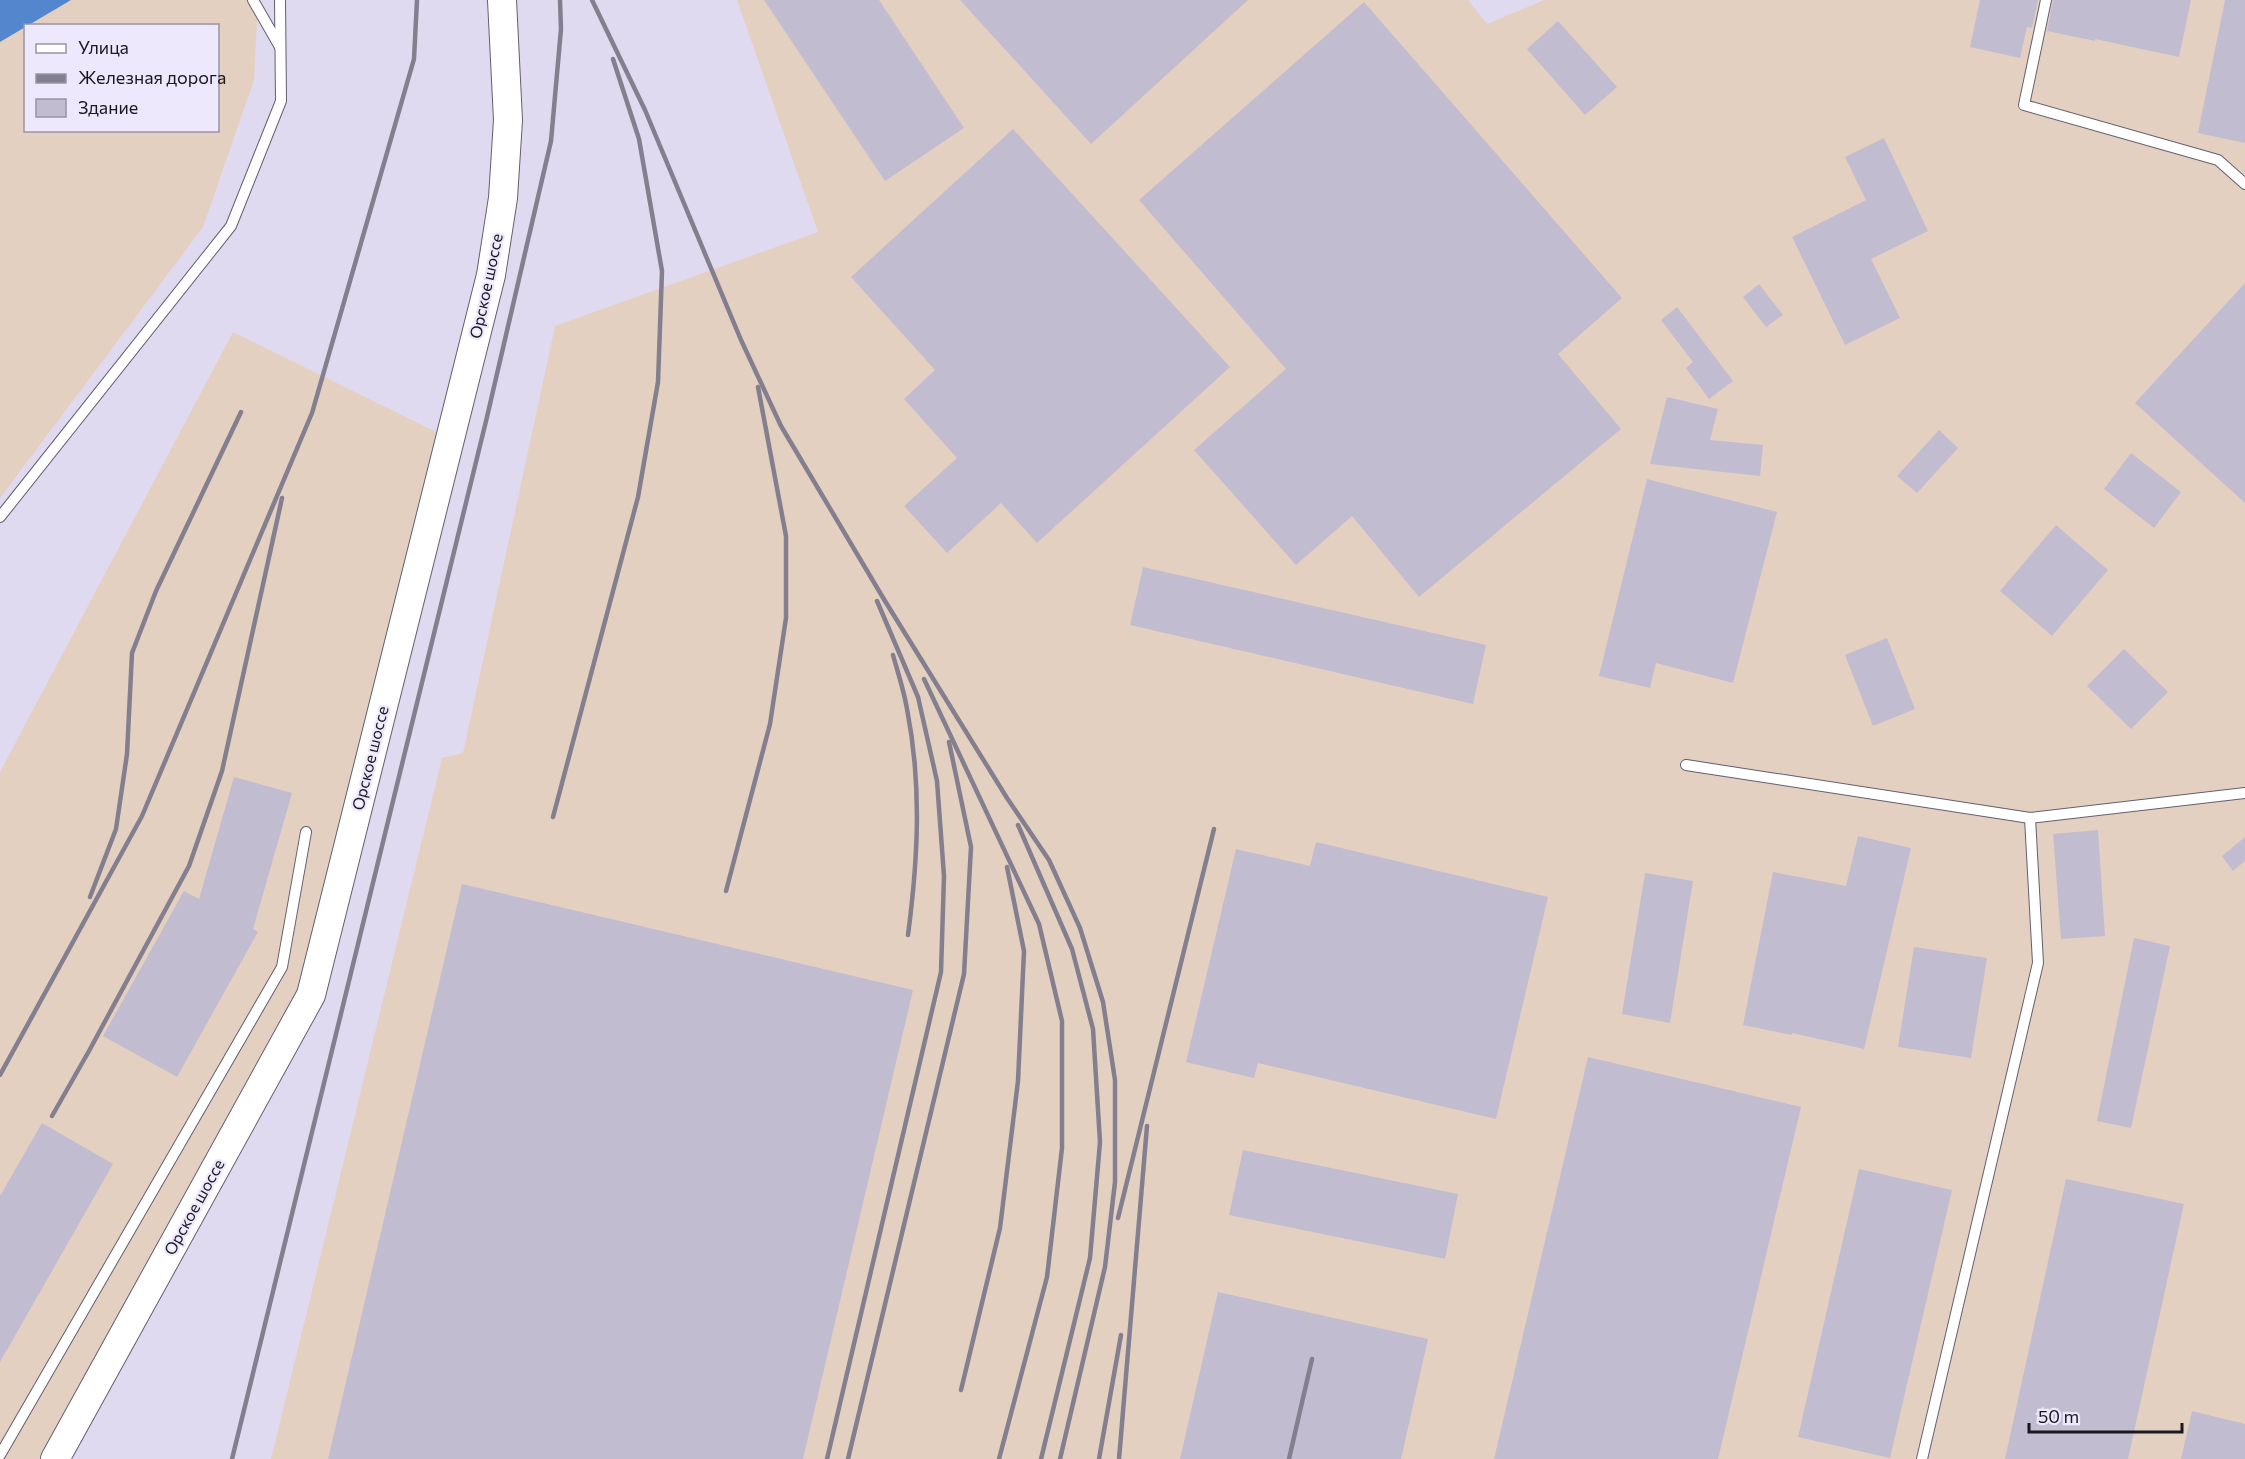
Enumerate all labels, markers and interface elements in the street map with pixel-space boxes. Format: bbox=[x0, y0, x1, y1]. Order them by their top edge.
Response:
legend bbox=[24, 24, 219, 132]
text: Улица bbox=[78, 36, 129, 58]
text: Железная дорога bbox=[78, 66, 226, 88]
text: Здание bbox=[78, 96, 138, 118]
street label: Орское шоссе bbox=[465, 232, 506, 340]
street label: Орское шоссе bbox=[347, 704, 392, 812]
street label: Орское шоссе bbox=[159, 1155, 228, 1258]
scale bar bbox=[2029, 1396, 2182, 1434]
text: 50 m bbox=[2038, 1405, 2079, 1427]

